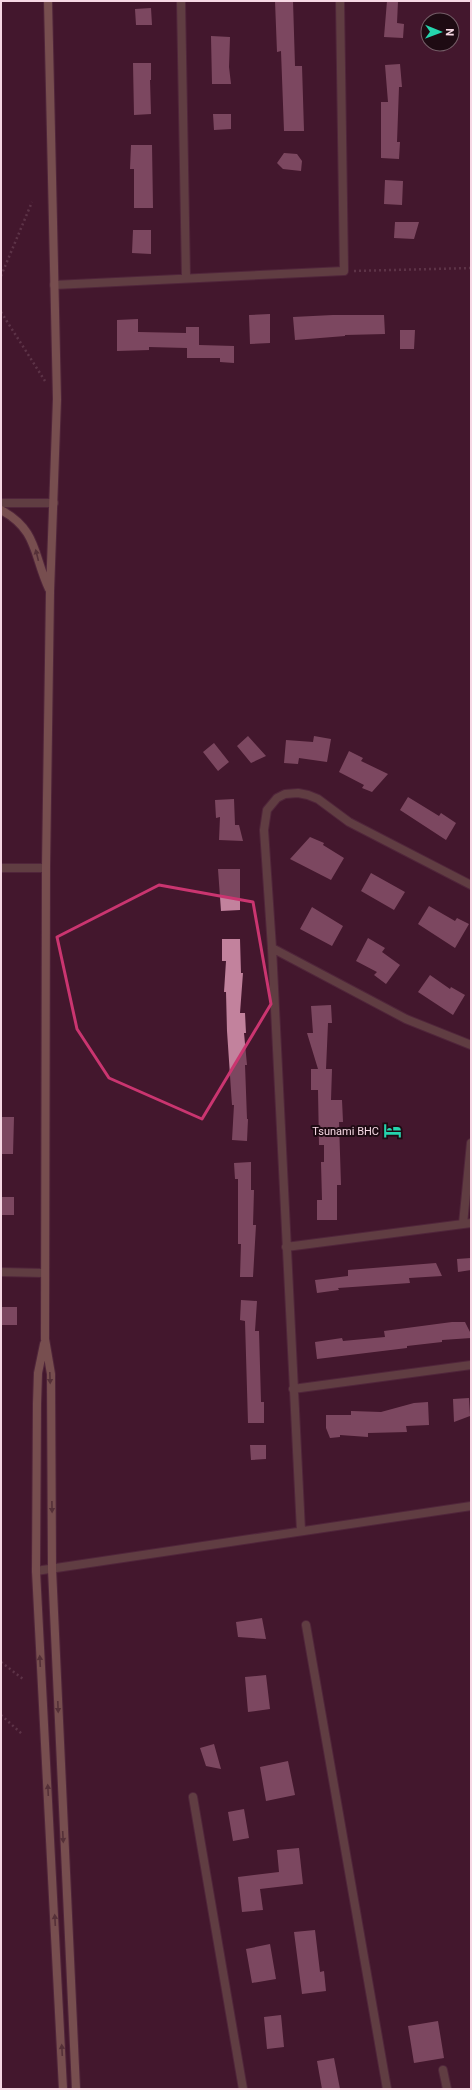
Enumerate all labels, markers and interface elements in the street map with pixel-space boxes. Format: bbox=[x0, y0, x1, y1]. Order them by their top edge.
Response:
north arrow bbox=[420, 12, 460, 52]
text: N bbox=[443, 28, 456, 36]
one-way arrow bbox=[33, 549, 39, 561]
hotel icon: Tsunami BHC bbox=[382, 1121, 402, 1141]
place label: Tsunami BHC bbox=[312, 1125, 379, 1138]
one-way arrow bbox=[47, 1371, 54, 1384]
one-way arrow bbox=[49, 1501, 55, 1514]
one-way arrow bbox=[37, 1655, 44, 1667]
one-way arrow bbox=[54, 1701, 61, 1713]
one-way arrow bbox=[44, 1784, 51, 1796]
one-way arrow bbox=[60, 1831, 67, 1843]
one-way arrow bbox=[52, 1914, 59, 1926]
one-way arrow bbox=[58, 2044, 65, 2056]

